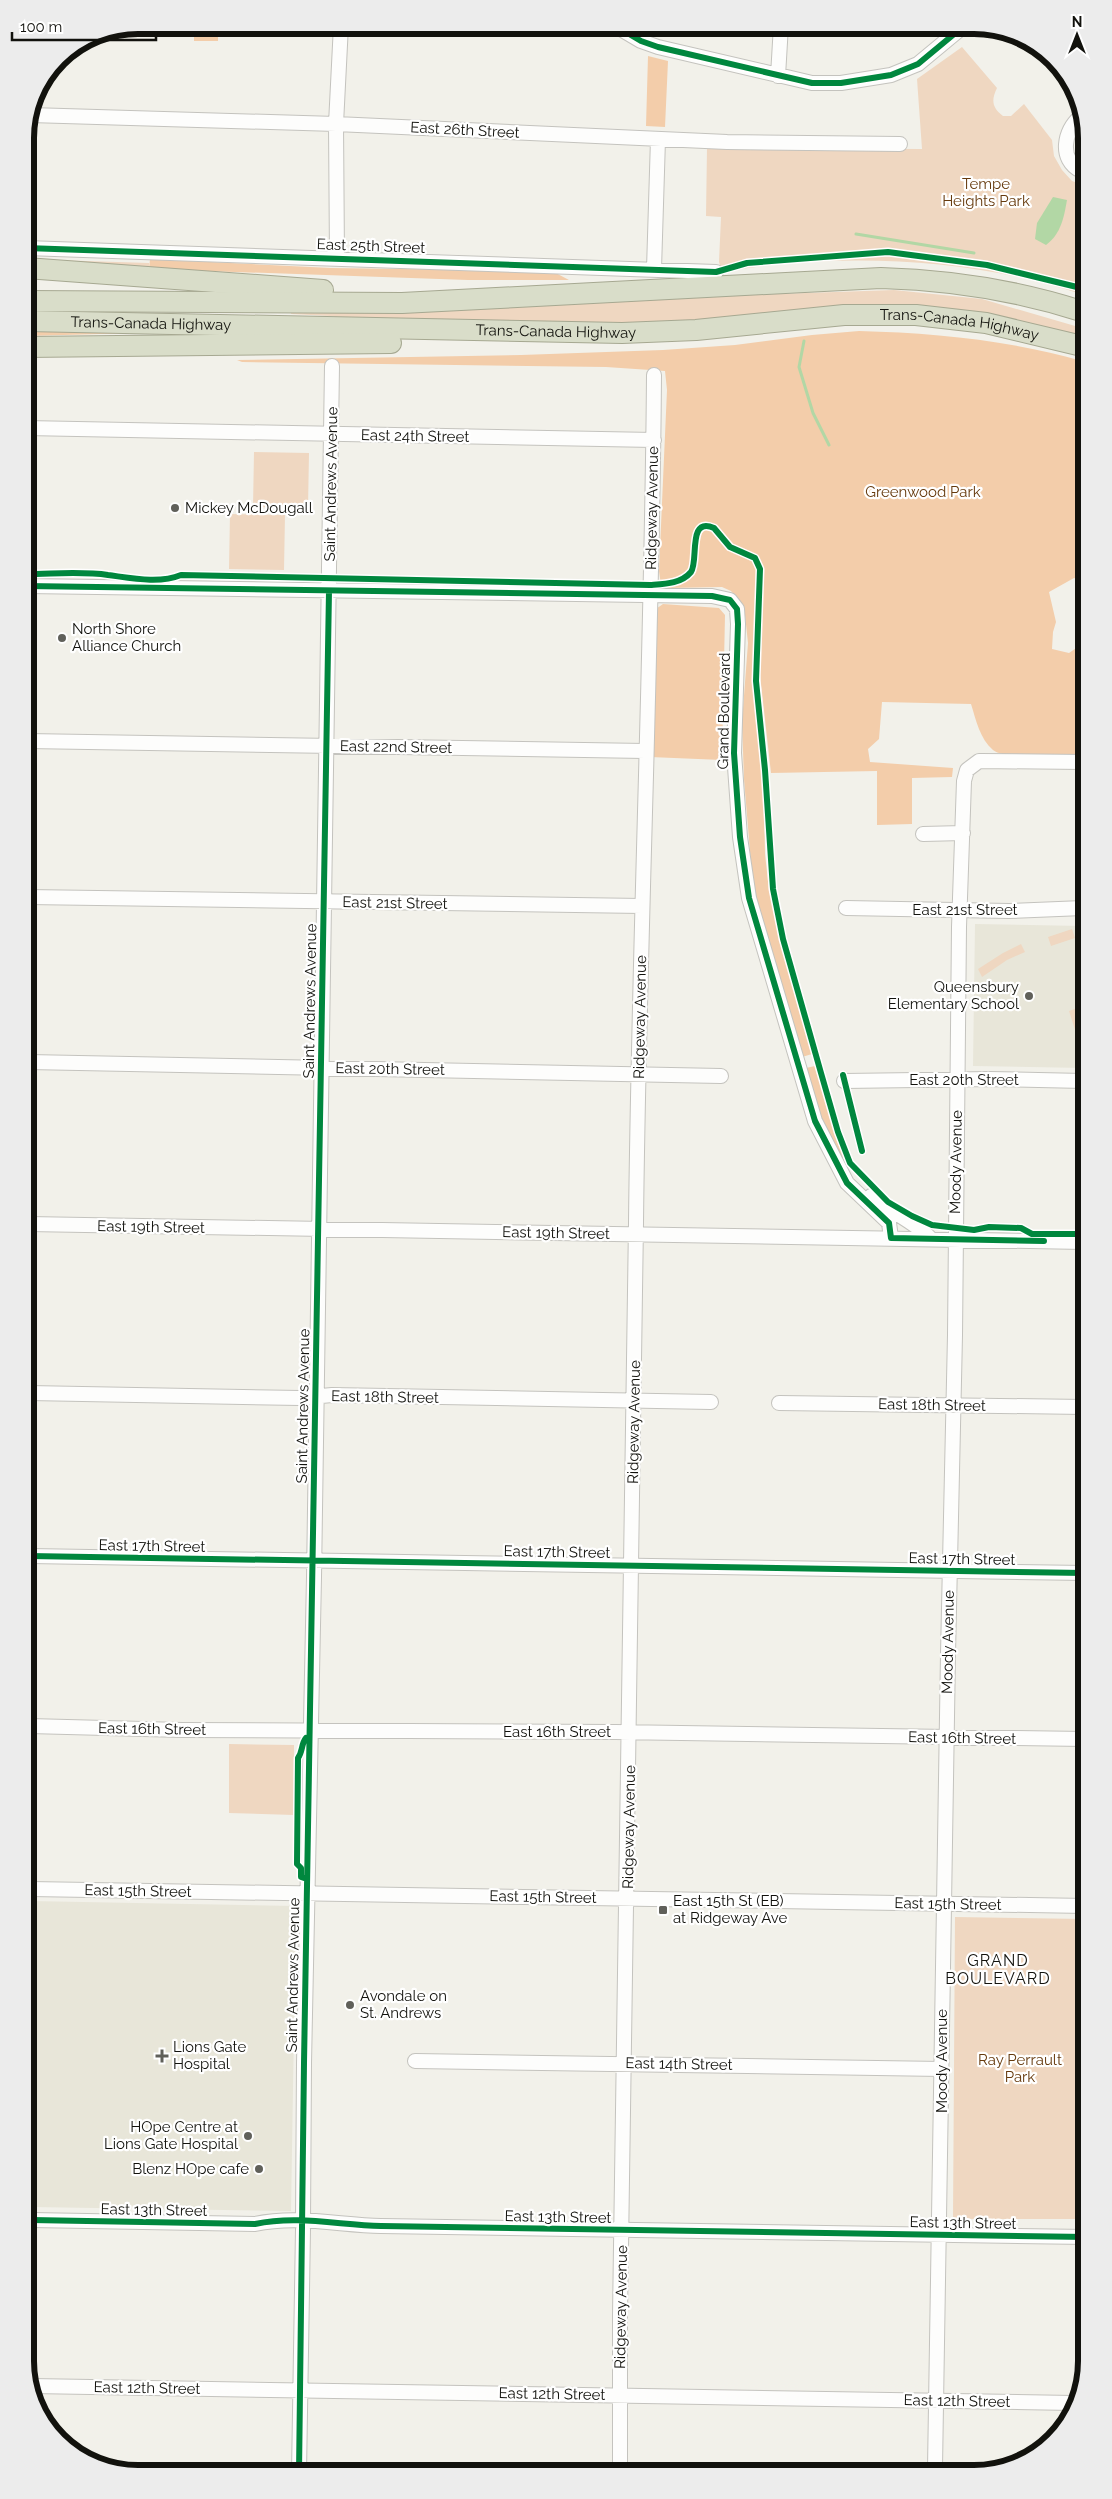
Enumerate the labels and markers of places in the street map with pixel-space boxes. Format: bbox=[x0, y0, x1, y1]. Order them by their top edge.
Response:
place label: Mickey McDougall bbox=[185, 499, 314, 517]
marker: Mickey McDougall bbox=[169, 502, 181, 514]
place label: North Shore Alliance Church bbox=[72, 620, 181, 655]
marker: North Shore Alliance Church bbox=[56, 632, 68, 644]
place label: Queensbury Elementary School bbox=[888, 978, 1020, 1013]
marker: Queensbury Elementary School bbox=[1023, 990, 1035, 1002]
place label: East 15th St (EB) at Ridgeway Ave bbox=[673, 1892, 788, 1927]
marker: East 15th St (EB) at Ridgeway Ave bbox=[657, 1904, 669, 1916]
place label: Avondale on St. Andrews bbox=[360, 1987, 447, 2022]
marker: Avondale on St. Andrews bbox=[344, 1999, 356, 2011]
place label: Lions Gate Hospital bbox=[173, 2038, 247, 2073]
marker: Lions Gate Hospital bbox=[155, 2049, 169, 2063]
place label: HOpe Centre at Lions Gate Hospital bbox=[104, 2118, 239, 2153]
marker: HOpe Centre at Lions Gate Hospital bbox=[242, 2130, 254, 2142]
place label: Blenz HOpe cafe bbox=[132, 2160, 249, 2178]
marker: Blenz HOpe cafe bbox=[253, 2163, 265, 2175]

